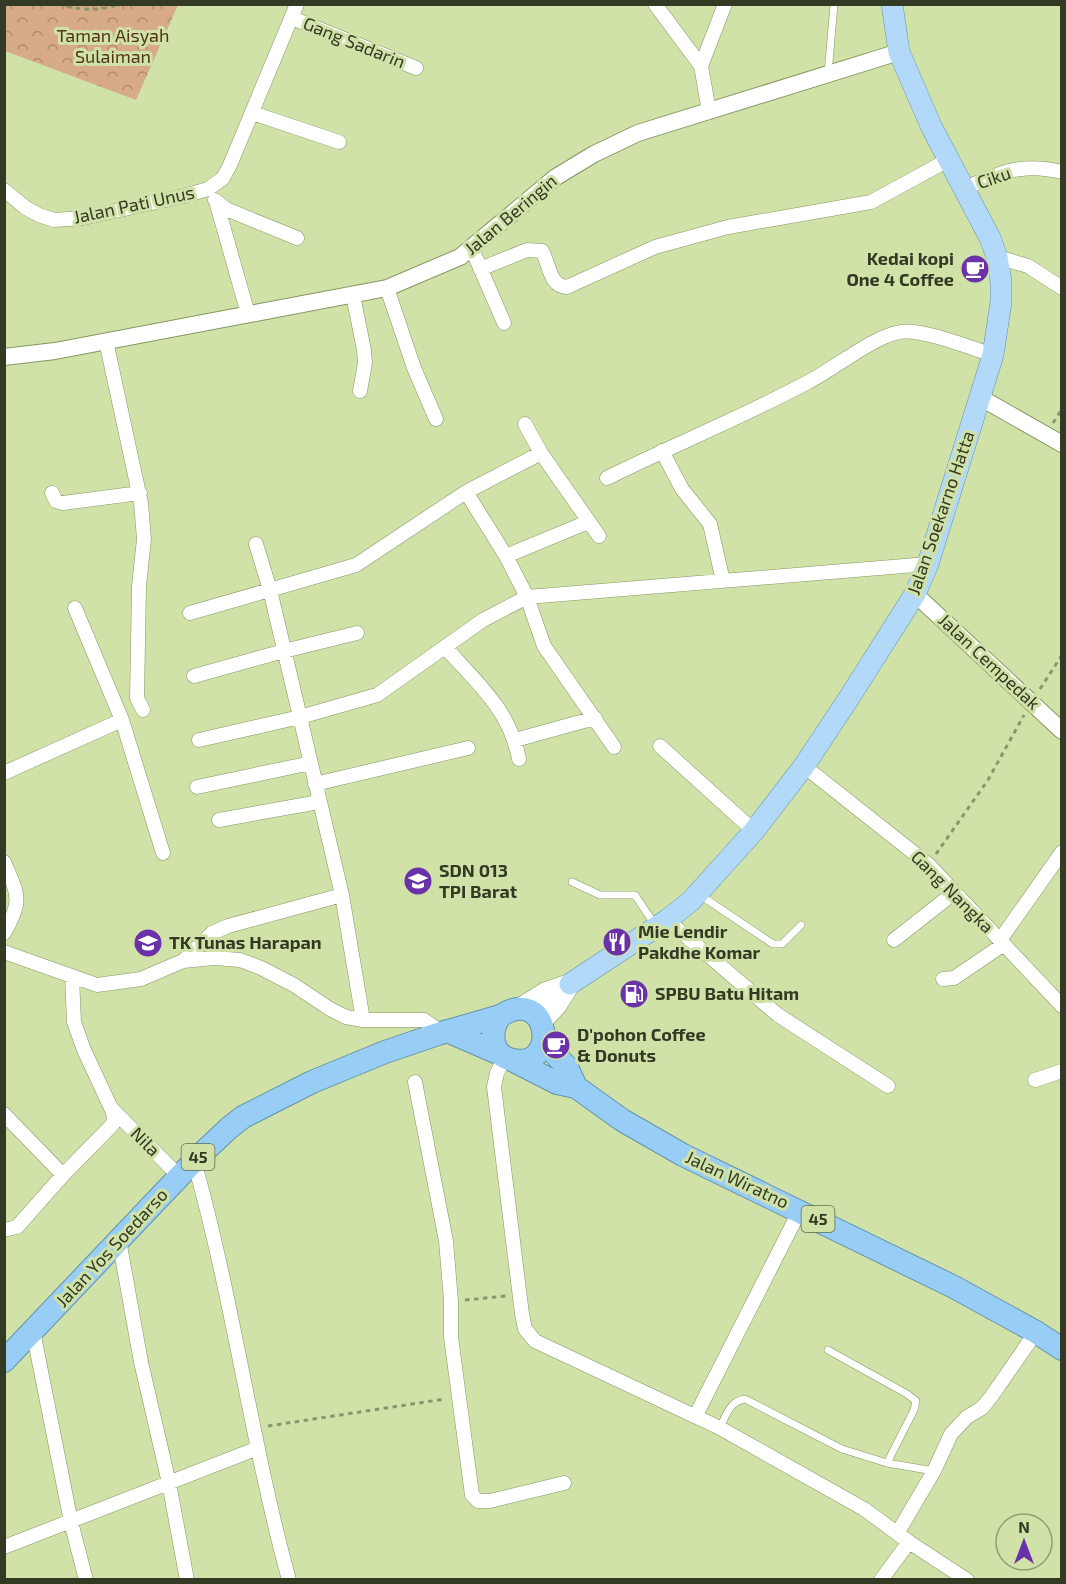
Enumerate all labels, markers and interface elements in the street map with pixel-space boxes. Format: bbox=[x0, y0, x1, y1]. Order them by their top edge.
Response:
street label: Gang Sadarin bbox=[300, 12, 409, 73]
park label: Taman Aisyah Sulaiman bbox=[57, 24, 169, 67]
street label: Ciku bbox=[974, 161, 1013, 193]
street label: Jalan Beringin bbox=[460, 169, 561, 259]
street label: Jalan Pati Unus bbox=[71, 180, 196, 228]
place label: Kedai kopi One 4 Coffee bbox=[846, 247, 954, 290]
cafe icon: Kedai kopi One 4 Coffee bbox=[959, 253, 991, 285]
street label: Jalan Soekarno Hatta bbox=[902, 428, 978, 598]
street label: Jalan Cempedak bbox=[934, 609, 1045, 714]
street label: Gang Nangka bbox=[907, 845, 999, 937]
place label: SDN 013 TPI Barat bbox=[439, 859, 518, 902]
school or university icon: SDN 013 TPI Barat bbox=[402, 865, 434, 897]
place label: Mie Lendir Pakdhe Komar bbox=[638, 920, 761, 963]
restaurant icon: Mie Lendir Pakdhe Komar bbox=[601, 926, 633, 958]
school or university icon: TK Tunas Harapan bbox=[132, 927, 164, 959]
place label: TK Tunas Harapan bbox=[169, 931, 322, 953]
fuel station icon: SPBU Batu Hitam bbox=[618, 978, 650, 1010]
place label: SPBU Batu Hitam bbox=[655, 982, 799, 1004]
place label: D'pohon Coffee & Donuts bbox=[577, 1023, 706, 1066]
cafe icon: D'pohon Coffee & Donuts bbox=[540, 1029, 572, 1061]
street label: Nila bbox=[126, 1122, 165, 1161]
road number: 45 bbox=[182, 1144, 214, 1170]
street label: Jalan Wiratno bbox=[682, 1146, 793, 1213]
street label: Jalan Yos Soedarso bbox=[51, 1183, 172, 1311]
road number: 45 bbox=[802, 1206, 834, 1232]
north arrow bbox=[994, 1512, 1054, 1572]
text: N bbox=[1018, 1517, 1030, 1536]

